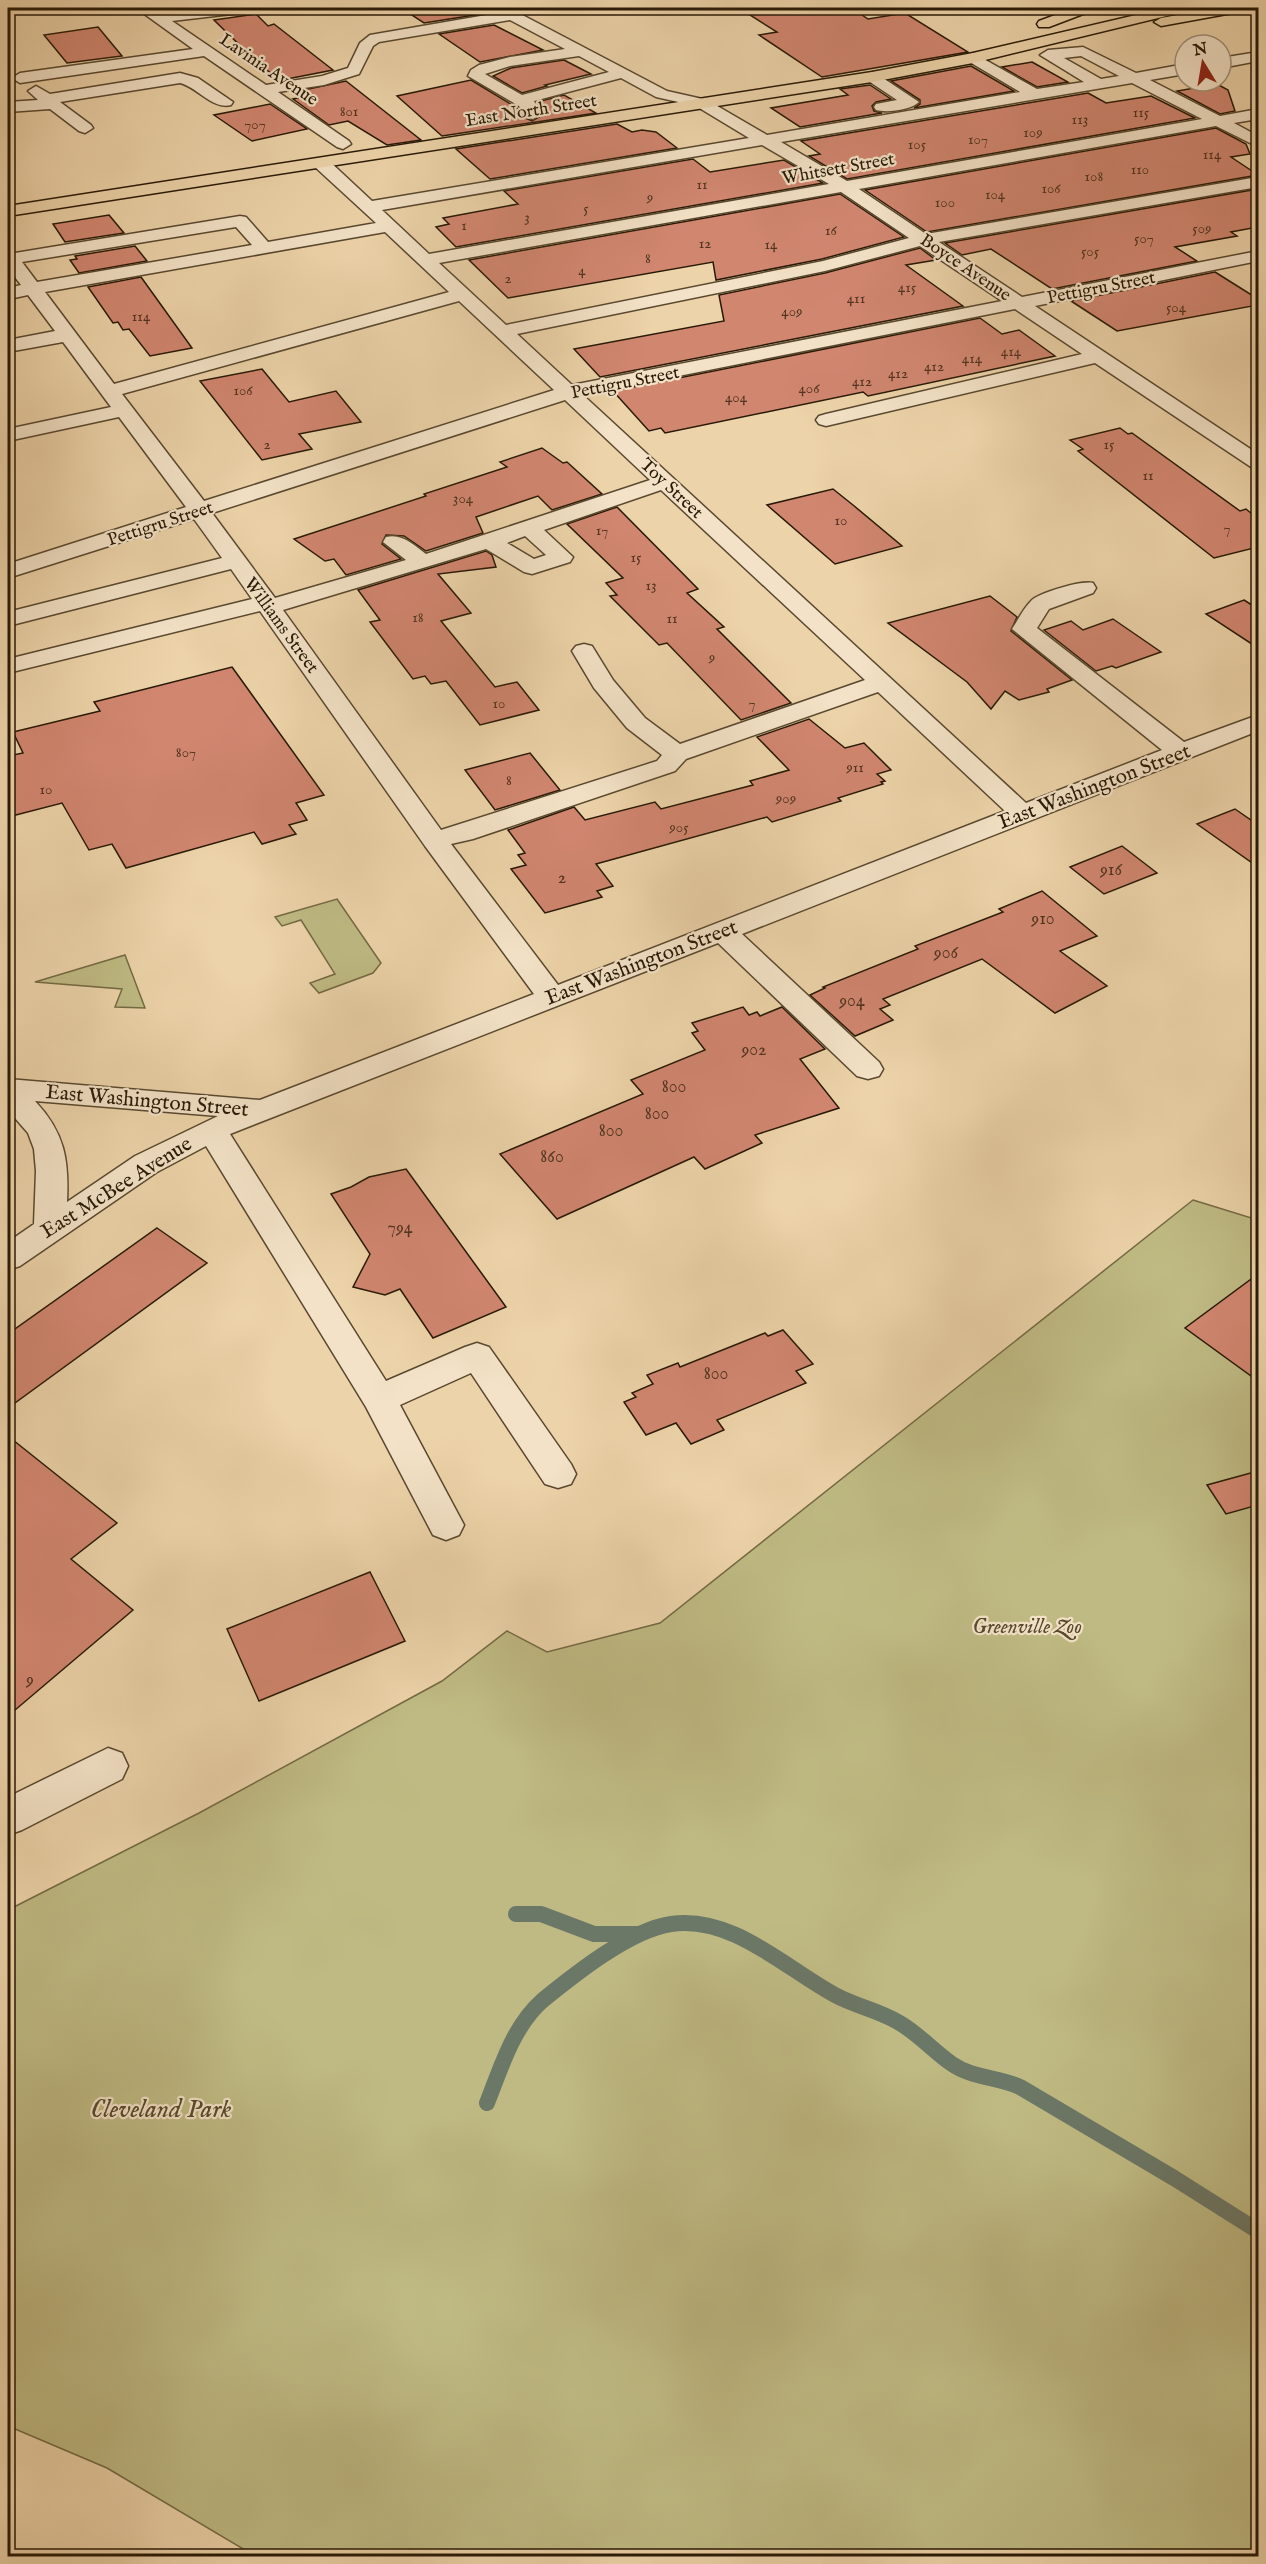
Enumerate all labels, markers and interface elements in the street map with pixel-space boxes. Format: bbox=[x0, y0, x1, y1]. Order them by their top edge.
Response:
street label: Lavinia Avenue bbox=[214, 29, 322, 112]
north arrow bbox=[1173, 33, 1233, 93]
text: N bbox=[1191, 39, 1209, 62]
street label: East North Street bbox=[464, 90, 598, 133]
house number: 801 bbox=[340, 102, 358, 121]
house number: 115 bbox=[1133, 103, 1150, 122]
house number: 113 bbox=[1072, 110, 1088, 129]
house number: 707 bbox=[244, 115, 266, 134]
house number: 109 bbox=[1023, 123, 1043, 142]
house number: 107 bbox=[968, 130, 988, 149]
house number: 105 bbox=[908, 135, 927, 154]
house number: 114 bbox=[1203, 145, 1222, 164]
street label: Whitsett Street bbox=[780, 148, 896, 191]
house number: 110 bbox=[1131, 160, 1149, 179]
house number: 108 bbox=[1085, 167, 1104, 186]
house number: 11 bbox=[696, 175, 708, 194]
house number: 106 bbox=[1041, 179, 1061, 198]
house number: 104 bbox=[985, 185, 1006, 204]
house number: 9 bbox=[646, 188, 653, 207]
house number: 100 bbox=[935, 193, 955, 212]
house number: 5 bbox=[583, 199, 589, 218]
house number: 3 bbox=[524, 208, 530, 227]
house number: 1 bbox=[461, 216, 467, 235]
house number: 509 bbox=[1192, 219, 1212, 238]
house number: 16 bbox=[825, 221, 838, 240]
street label: Boyce Avenue bbox=[915, 229, 1015, 307]
house number: 507 bbox=[1134, 229, 1154, 248]
house number: 12 bbox=[699, 234, 711, 253]
house number: 14 bbox=[765, 235, 778, 254]
house number: 505 bbox=[1081, 242, 1100, 261]
house number: 8 bbox=[645, 249, 651, 268]
house number: 4 bbox=[578, 261, 586, 280]
street label: Pettigru Street bbox=[1045, 267, 1157, 310]
house number: 2 bbox=[504, 269, 512, 288]
house number: 415 bbox=[898, 278, 917, 297]
house number: 411 bbox=[847, 289, 865, 308]
house number: 504 bbox=[1166, 298, 1187, 317]
house number: 409 bbox=[781, 302, 803, 321]
house number: 114 bbox=[132, 307, 151, 326]
house number: 414 bbox=[1001, 342, 1022, 361]
house number: 414 bbox=[962, 349, 983, 368]
house number: 412 bbox=[924, 357, 944, 376]
street label: Pettigru Street bbox=[569, 362, 681, 405]
house number: 412 bbox=[888, 364, 908, 383]
house number: 412 bbox=[852, 372, 872, 391]
house number: 406 bbox=[798, 379, 820, 398]
house number: 106 bbox=[233, 381, 253, 400]
house number: 404 bbox=[725, 388, 748, 407]
house number: 2 bbox=[263, 435, 271, 454]
house number: 15 bbox=[1103, 435, 1115, 454]
street label: Toy Street bbox=[634, 454, 708, 524]
house number: 11 bbox=[1142, 466, 1154, 485]
house number: 304 bbox=[453, 489, 474, 508]
street label: Pettigru Street bbox=[105, 496, 216, 552]
house number: 10 bbox=[835, 511, 847, 530]
house number: 7 bbox=[1223, 519, 1231, 538]
house number: 17 bbox=[596, 521, 608, 540]
house number: 15 bbox=[630, 548, 642, 567]
street label: Williams Street bbox=[238, 573, 323, 678]
house number: 13 bbox=[645, 576, 657, 595]
house number: 18 bbox=[412, 608, 424, 627]
house number: 11 bbox=[666, 609, 678, 628]
house number: 9 bbox=[708, 648, 715, 667]
house number: 10 bbox=[493, 694, 505, 713]
house number: 7 bbox=[748, 694, 756, 713]
street label: East Washington Street bbox=[995, 738, 1194, 837]
house number: 807 bbox=[176, 743, 196, 762]
house number: 911 bbox=[845, 758, 864, 777]
house number: 8 bbox=[506, 771, 512, 790]
house number: 10 bbox=[40, 780, 52, 799]
house number: 909 bbox=[775, 789, 796, 808]
house number: 905 bbox=[668, 818, 689, 837]
house number: 916 bbox=[1099, 859, 1122, 882]
house number: 2 bbox=[558, 867, 566, 890]
house number: 910 bbox=[1030, 908, 1055, 931]
street label: East Washington Street bbox=[542, 914, 741, 1013]
house number: 906 bbox=[933, 942, 959, 965]
house number: 904 bbox=[838, 990, 865, 1013]
house number: 902 bbox=[740, 1039, 767, 1062]
house number: 800 bbox=[662, 1076, 686, 1099]
street label: East Washington Street bbox=[44, 1079, 250, 1124]
house number: 800 bbox=[645, 1103, 669, 1126]
house number: 800 bbox=[599, 1120, 623, 1143]
street label: East McBee Avenue bbox=[36, 1131, 198, 1246]
house number: 860 bbox=[540, 1146, 564, 1169]
house number: 794 bbox=[388, 1217, 413, 1240]
house number: 800 bbox=[704, 1363, 728, 1386]
park label: Greenville Zoo bbox=[972, 1614, 1082, 1641]
house number: 9 bbox=[25, 1669, 34, 1692]
park label: Cleveland Park bbox=[91, 2093, 232, 2126]

